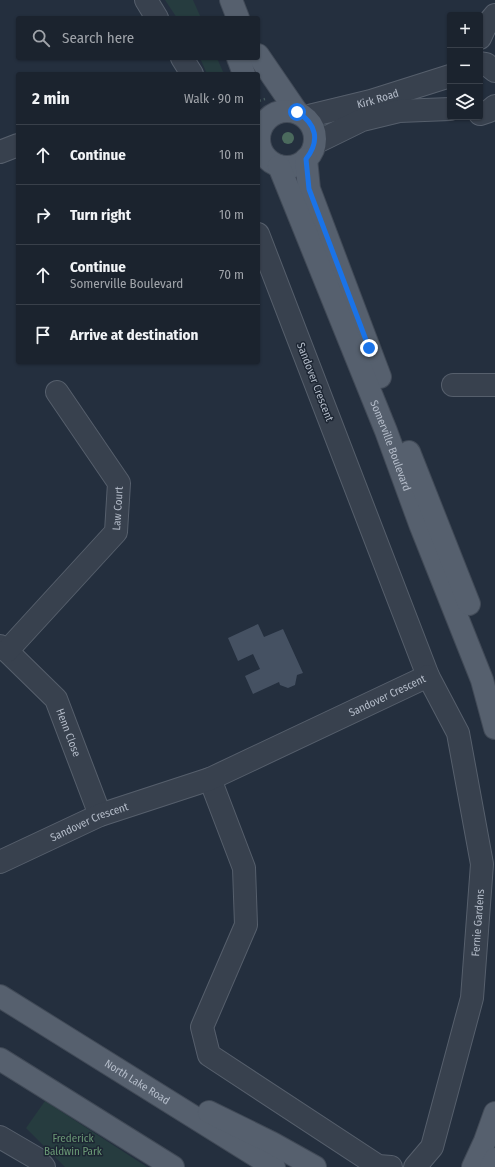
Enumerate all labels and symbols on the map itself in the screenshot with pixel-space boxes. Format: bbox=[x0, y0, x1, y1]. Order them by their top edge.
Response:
street label: Kirk Road bbox=[355, 86, 400, 111]
route start bbox=[288, 103, 306, 121]
route end bbox=[360, 339, 378, 357]
street label: Sandover Crescent bbox=[294, 341, 336, 424]
street label: Somerville Boulevard bbox=[368, 398, 414, 493]
street label: Law Court bbox=[110, 486, 125, 531]
street label: Sandover Crescent bbox=[346, 671, 428, 719]
street label: Henn Close bbox=[54, 707, 84, 758]
street label: Sandover Crescent bbox=[48, 800, 130, 844]
street label: Fernie Gardens bbox=[469, 888, 487, 957]
street label: North Lake Road bbox=[102, 1057, 172, 1107]
park label: Frederick Baldwin Park bbox=[44, 1132, 103, 1158]

